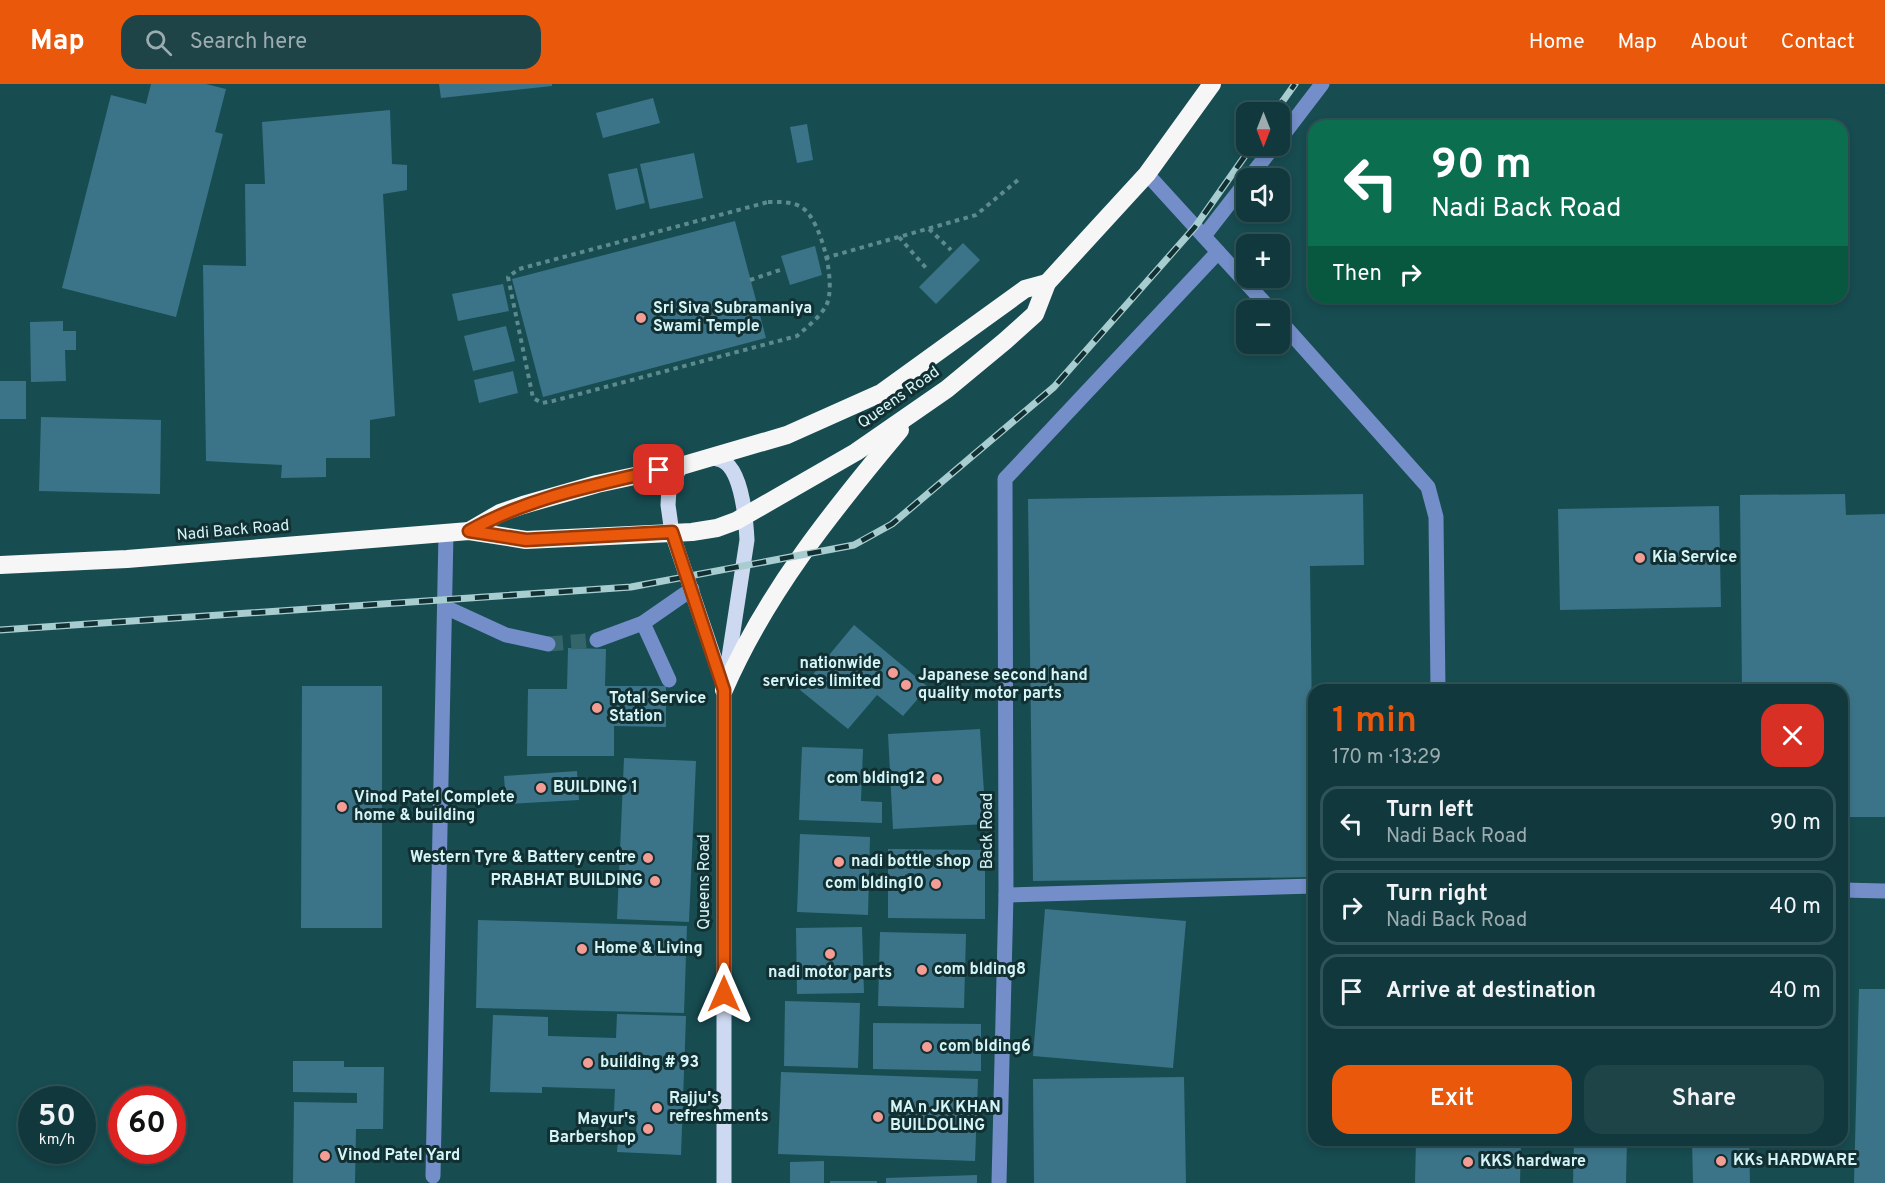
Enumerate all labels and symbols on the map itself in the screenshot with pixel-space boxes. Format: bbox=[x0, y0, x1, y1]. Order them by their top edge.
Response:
north arrow bbox=[1236, 102, 1290, 156]
place label: Sri Siva Subramaniya Swami Temple bbox=[653, 299, 812, 337]
marker: Sri Siva Subramaniya Swami Temple bbox=[634, 311, 648, 325]
street label: Queens Road bbox=[854, 362, 944, 434]
pin bbox=[633, 444, 684, 495]
street label: Nadi Back Road bbox=[176, 516, 290, 546]
place label: Kia Service bbox=[1652, 548, 1737, 568]
marker: Kia Service bbox=[1633, 551, 1647, 565]
place label: nationwide services limited bbox=[762, 654, 881, 692]
marker: nationwide services limited bbox=[886, 666, 900, 680]
place label: Japanese second hand quality motor parts bbox=[918, 666, 1088, 704]
marker: Japanese second hand quality motor parts bbox=[899, 678, 913, 692]
place label: Total Service Station bbox=[609, 689, 706, 727]
marker: Total Service Station bbox=[590, 701, 604, 715]
place label: com blding12 bbox=[827, 769, 925, 789]
marker: com blding12 bbox=[930, 772, 944, 786]
place label: BUILDING 1 bbox=[553, 778, 638, 798]
marker: BUILDING 1 bbox=[534, 781, 548, 795]
place label: Vinod Patel Complete home & building bbox=[354, 788, 515, 826]
street label: Back Road bbox=[978, 793, 998, 869]
marker: Vinod Patel Complete home & building bbox=[335, 800, 349, 814]
street label: Queens Road bbox=[695, 834, 715, 930]
place label: Western Tyre & Battery centre bbox=[410, 848, 636, 868]
marker: Western Tyre & Battery centre bbox=[641, 851, 655, 865]
place label: nadi bottle shop bbox=[851, 852, 971, 872]
marker: nadi bottle shop bbox=[832, 855, 846, 869]
place label: PRABHAT BUILDING bbox=[490, 871, 643, 891]
marker: PRABHAT BUILDING bbox=[648, 874, 662, 888]
place label: com blding10 bbox=[825, 874, 924, 894]
marker: com blding10 bbox=[929, 877, 943, 891]
place label: Home & Living bbox=[594, 939, 703, 959]
marker: Home & Living bbox=[575, 942, 589, 956]
marker: nadi motor parts bbox=[823, 947, 837, 961]
place label: com blding8 bbox=[934, 960, 1026, 980]
position arrow bbox=[692, 962, 756, 1026]
place label: nadi motor parts bbox=[768, 963, 892, 983]
marker: com blding8 bbox=[915, 963, 929, 977]
place label: com blding6 bbox=[939, 1037, 1031, 1057]
marker: com blding6 bbox=[920, 1040, 934, 1054]
place label: building # 93 bbox=[600, 1053, 699, 1073]
marker: building # 93 bbox=[581, 1056, 595, 1070]
speed limit sign: 60 bbox=[108, 1086, 186, 1164]
place label: Rajju's refreshments bbox=[669, 1089, 769, 1127]
place label: MA n JK KHAN BUILDOLING bbox=[890, 1098, 1001, 1136]
marker: Rajju's refreshments bbox=[650, 1101, 664, 1115]
place label: Mayur's Barbershop bbox=[549, 1110, 636, 1148]
marker: MA n JK KHAN BUILDOLING bbox=[871, 1110, 885, 1124]
marker: Mayur's Barbershop bbox=[641, 1122, 655, 1136]
place label: Vinod Patel Yard bbox=[337, 1146, 460, 1166]
marker: Vinod Patel Yard bbox=[318, 1149, 332, 1163]
place label: KKs HARDWARE bbox=[1733, 1151, 1857, 1171]
place label: KKS hardware bbox=[1480, 1152, 1586, 1172]
marker: KKs HARDWARE bbox=[1714, 1154, 1728, 1168]
marker: KKS hardware bbox=[1461, 1155, 1475, 1169]

